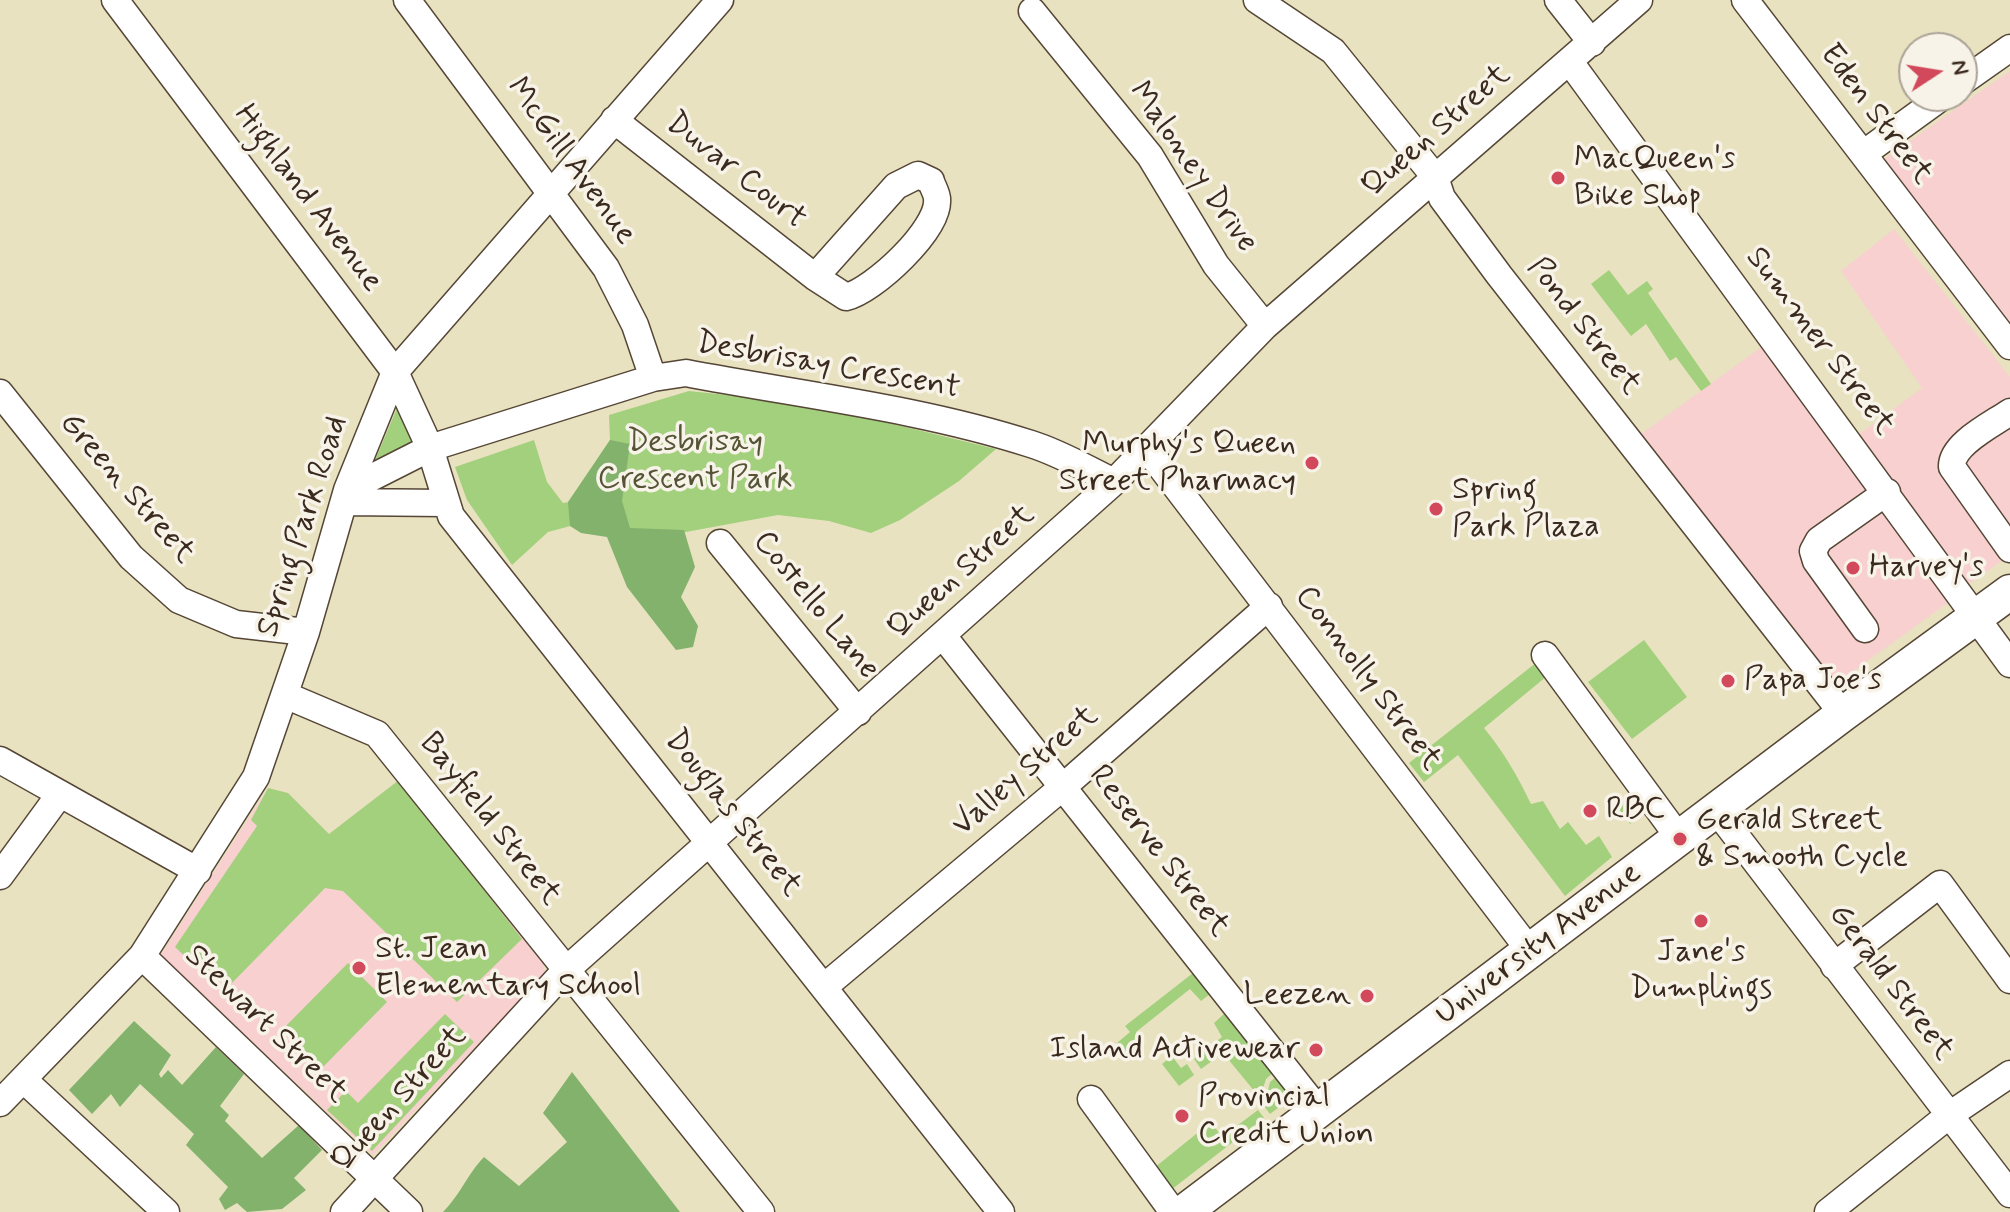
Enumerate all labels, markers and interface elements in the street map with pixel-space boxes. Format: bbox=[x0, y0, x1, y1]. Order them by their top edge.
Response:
north arrow bbox=[1898, 32, 1978, 112]
street label: Eden Street bbox=[1810, 37, 1940, 193]
street label: Queen Street bbox=[1355, 57, 1519, 207]
text: N bbox=[1944, 57, 1975, 78]
street label: McGill Avenue bbox=[497, 71, 643, 253]
street label: Maloney Drive bbox=[1119, 75, 1265, 261]
street label: Highland Avenue bbox=[224, 98, 390, 300]
street label: Duvar Court bbox=[657, 105, 813, 239]
place label: MacQueen's Bike Shop bbox=[1574, 141, 1735, 216]
marker: MacQueen's Bike Shop bbox=[1549, 169, 1567, 187]
street label: Summer Street bbox=[1736, 240, 1902, 444]
street label: Pond Street bbox=[1517, 251, 1649, 403]
street label: Desbrisay Crescent bbox=[693, 325, 963, 409]
street label: Green Street bbox=[50, 406, 202, 572]
street label: Spring Park Road bbox=[250, 412, 358, 642]
park label: Desbrisay Crescent Park bbox=[598, 424, 792, 499]
place label: Murphy's Queen Street Pharmacy bbox=[1059, 426, 1296, 501]
marker: Murphy's Queen Street Pharmacy bbox=[1303, 454, 1321, 472]
place label: Spring Park Plaza bbox=[1452, 472, 1600, 547]
street label: Queen Street bbox=[881, 497, 1043, 649]
marker: Spring Park Plaza bbox=[1427, 500, 1445, 518]
street label: Costello Lane bbox=[743, 524, 887, 688]
place label: Harvey's bbox=[1869, 549, 1984, 587]
marker: Harvey's bbox=[1844, 559, 1862, 577]
street label: Connolly Street bbox=[1285, 579, 1449, 779]
place label: Papa Joe's bbox=[1744, 662, 1882, 700]
marker: Papa Joe's bbox=[1719, 672, 1737, 690]
street label: Valley Street bbox=[945, 698, 1107, 846]
street label: Douglas Street bbox=[655, 723, 809, 905]
street label: Bayfield Street bbox=[410, 726, 568, 914]
street label: Reserve Street bbox=[1079, 758, 1237, 946]
place label: RBC bbox=[1606, 792, 1665, 830]
marker: RBC bbox=[1581, 802, 1599, 820]
place label: Gerald Street & Smooth Cycle bbox=[1696, 802, 1908, 877]
marker: Gerald Street & Smooth Cycle bbox=[1671, 830, 1689, 848]
street label: University Avenue bbox=[1428, 855, 1650, 1035]
street label: Gerald Street bbox=[1819, 897, 1961, 1069]
marker: Jane's Dumplings bbox=[1692, 912, 1710, 930]
place label: St. Jean Elementary School bbox=[375, 931, 641, 1006]
place label: Jane's Dumplings bbox=[1630, 934, 1772, 1009]
street label: Stewart Street bbox=[175, 938, 355, 1112]
marker: St. Jean Elementary School bbox=[350, 959, 368, 977]
place label: Leezen bbox=[1244, 977, 1351, 1015]
marker: Leezen bbox=[1358, 987, 1376, 1005]
street label: Queen Street bbox=[324, 1019, 476, 1181]
place label: Island Activewear bbox=[1050, 1031, 1300, 1069]
marker: Island Activewear bbox=[1307, 1041, 1325, 1059]
place label: Provincial Credit Union bbox=[1198, 1079, 1374, 1154]
marker: Provincial Credit Union bbox=[1173, 1107, 1191, 1125]

